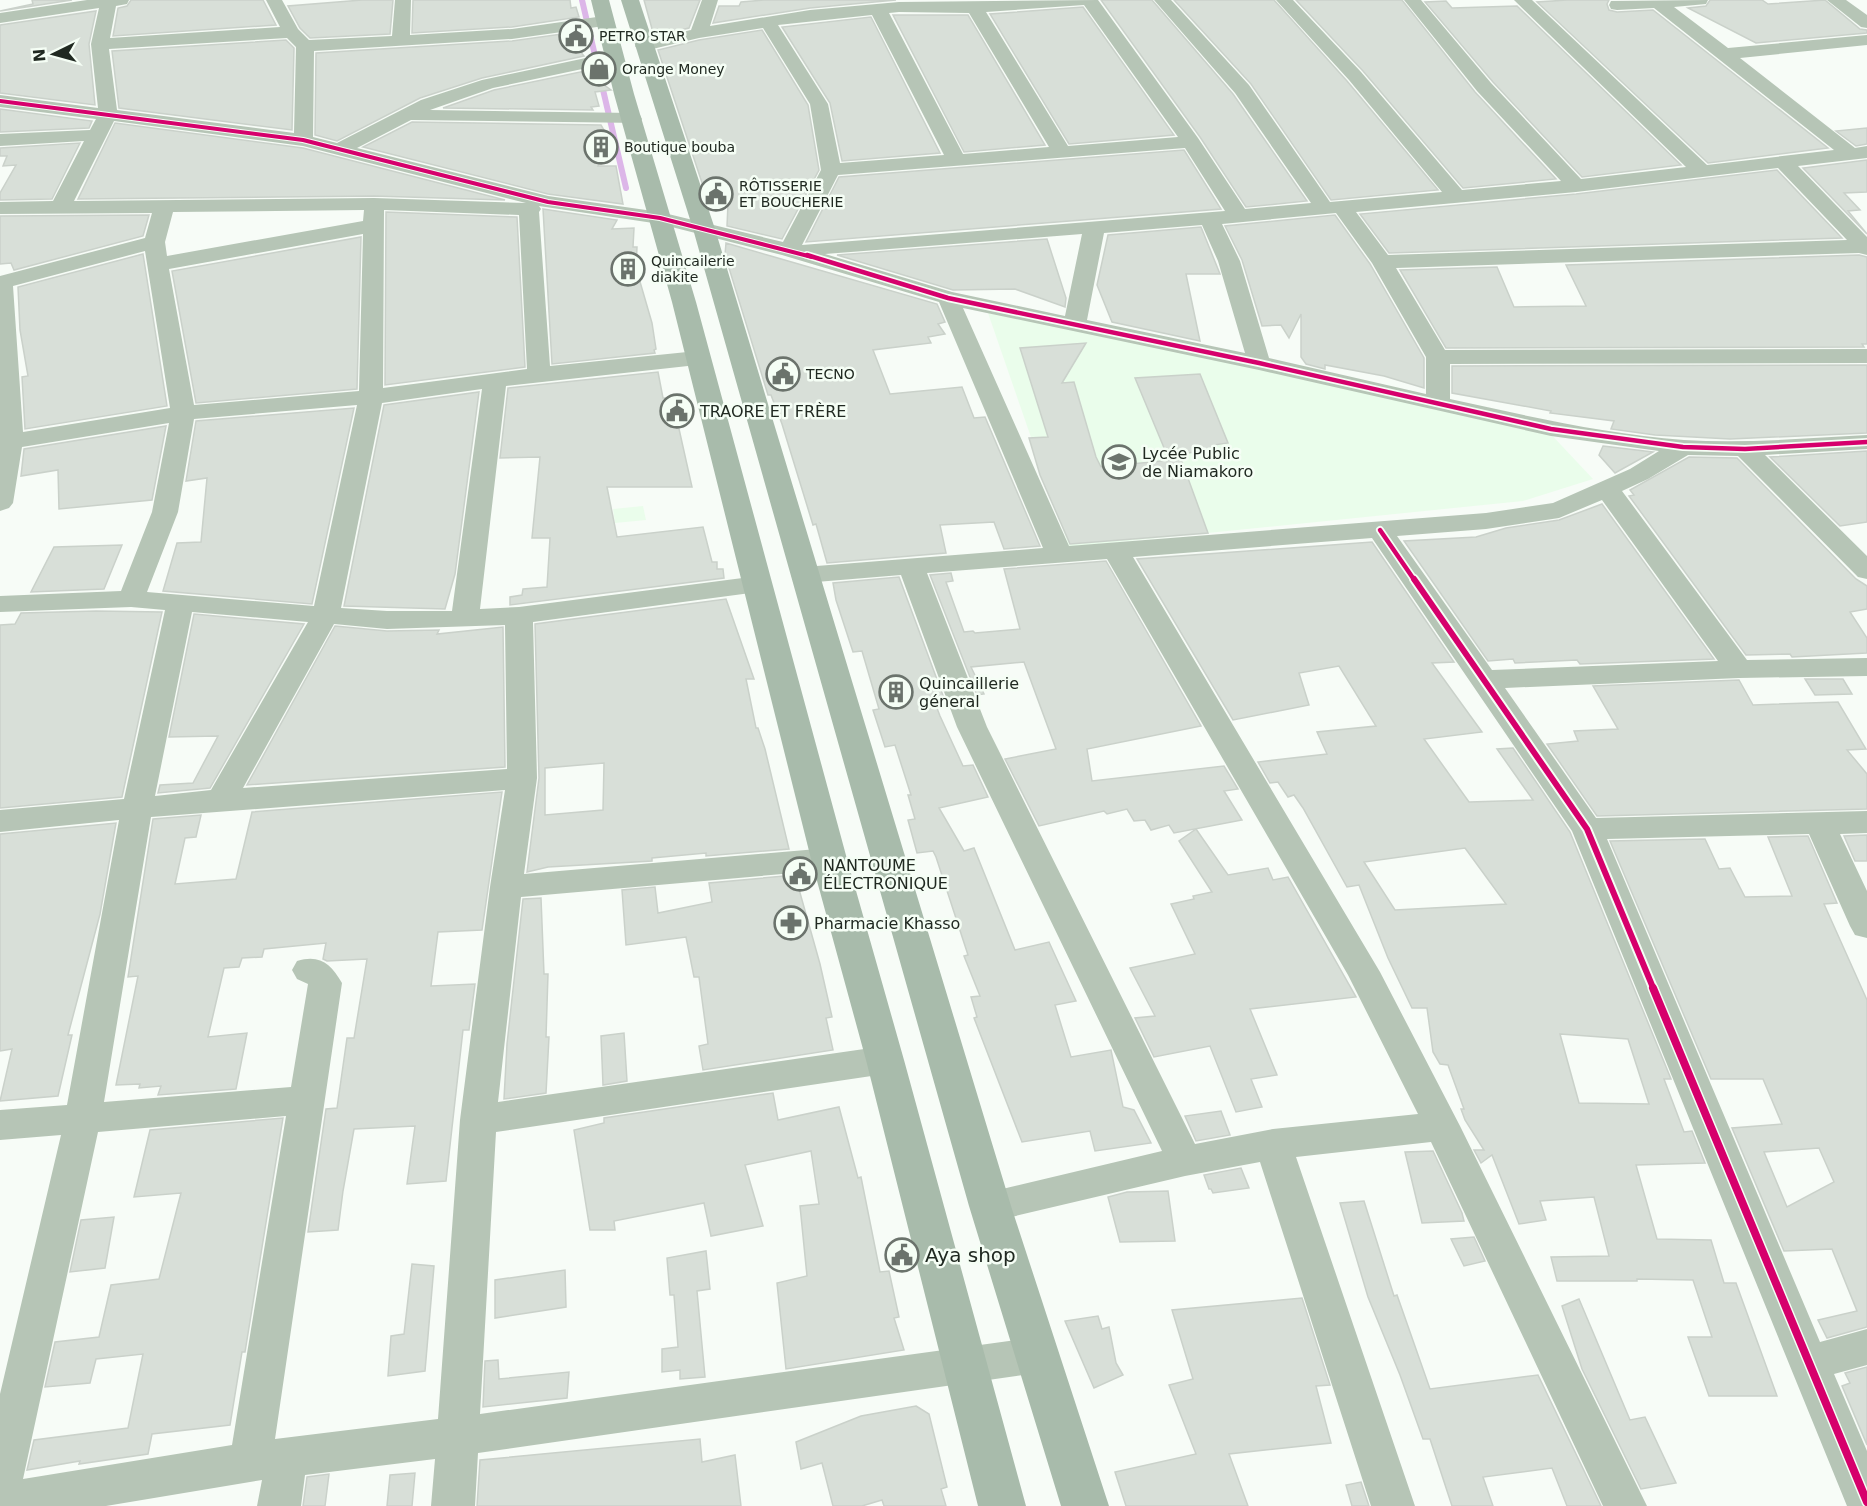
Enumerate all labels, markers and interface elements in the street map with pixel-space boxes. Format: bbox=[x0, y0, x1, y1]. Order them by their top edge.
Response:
public building icon: PETRO STAR bbox=[558, 18, 594, 54]
north arrow bbox=[24, 24, 84, 84]
place label: PETRO STAR bbox=[599, 28, 686, 44]
text: N bbox=[30, 48, 50, 63]
shop icon: Orange Money bbox=[581, 51, 617, 87]
place label: Orange Money bbox=[622, 61, 725, 77]
building icon: Boutique bouba bbox=[583, 129, 619, 165]
place label: Boutique bouba bbox=[624, 139, 735, 155]
public building icon: RÔTISSERIE ET BOUCHERIE bbox=[698, 176, 734, 212]
place label: RÔTISSERIE ET BOUCHERIE bbox=[739, 177, 843, 210]
building icon: Quincailerie diakite bbox=[610, 251, 646, 287]
place label: Quincailerie diakite bbox=[651, 253, 735, 285]
public building icon: TECNO bbox=[765, 356, 801, 392]
place label: TECNO bbox=[805, 366, 855, 382]
public building icon: TRAORE ET FRÈRE bbox=[659, 393, 695, 429]
place label: TRAORE ET FRÈRE bbox=[699, 402, 846, 421]
school or university icon: Lycée Public de Niamakoro bbox=[1101, 444, 1137, 480]
place label: Lycée Public de Niamakoro bbox=[1142, 444, 1253, 481]
building icon: Quincaillerie géneral bbox=[878, 674, 914, 710]
place label: Quincaillerie géneral bbox=[919, 674, 1019, 711]
public building icon: NANTOUME ÉLECTRONIQUE bbox=[782, 856, 818, 892]
place label: NANTOUME ÉLECTRONIQUE bbox=[823, 856, 948, 893]
pharmacy icon: Pharmacie Khasso bbox=[773, 905, 809, 941]
place label: Pharmacie Khasso bbox=[814, 914, 960, 933]
public building icon: Aya shop bbox=[884, 1237, 920, 1273]
place label: Aya shop bbox=[925, 1243, 1016, 1267]

